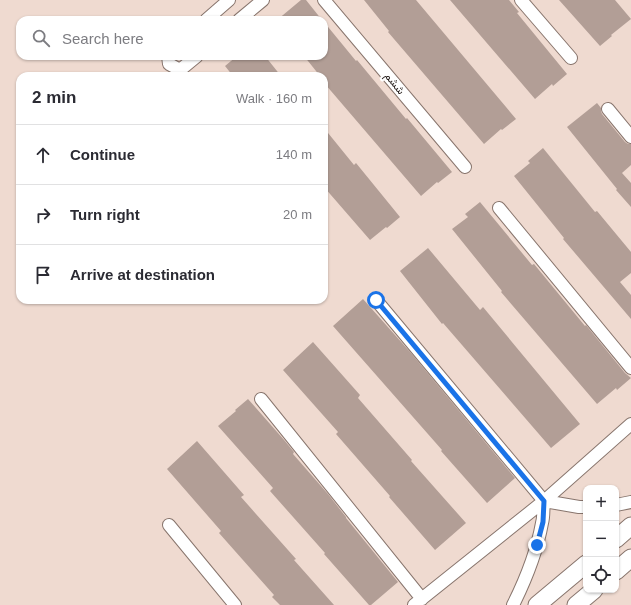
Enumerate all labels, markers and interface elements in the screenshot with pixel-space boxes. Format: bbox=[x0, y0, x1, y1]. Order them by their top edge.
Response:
search box bbox=[16, 16, 328, 60]
icon: search bbox=[30, 27, 52, 49]
text: Search here bbox=[62, 30, 144, 47]
street label: ششم bbox=[381, 70, 408, 98]
text: 2 min bbox=[32, 88, 76, 107]
text: Walk · 160 m bbox=[236, 91, 312, 106]
icon: ahead bbox=[32, 144, 54, 166]
text: Continue bbox=[70, 146, 135, 163]
text: 140 m bbox=[276, 147, 312, 162]
icon: right bbox=[32, 204, 54, 226]
text: Turn right bbox=[70, 206, 140, 223]
text: 20 m bbox=[283, 207, 312, 222]
icon: arrive bbox=[32, 264, 54, 286]
text: Arrive at destination bbox=[70, 266, 215, 283]
route start bbox=[367, 291, 385, 309]
map controls bbox=[583, 485, 619, 593]
button: + bbox=[583, 485, 619, 521]
button: − bbox=[583, 521, 619, 557]
route end bbox=[528, 536, 546, 554]
button: locate bbox=[583, 557, 619, 593]

